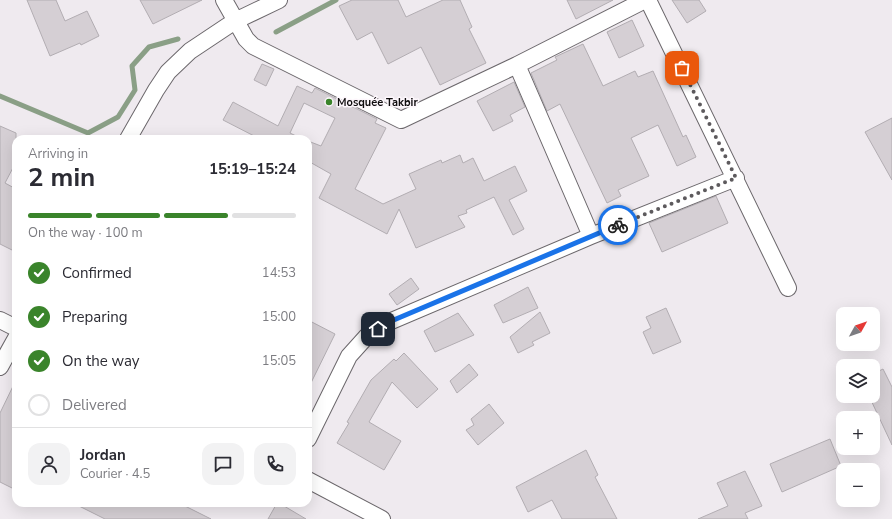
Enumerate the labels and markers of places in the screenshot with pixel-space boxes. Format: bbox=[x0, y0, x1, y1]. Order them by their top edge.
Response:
pin bbox=[665, 51, 699, 85]
place label: Mosquée Takbir bbox=[337, 95, 418, 110]
marker: Mosquée Takbir bbox=[324, 97, 334, 107]
pin bbox=[361, 312, 395, 346]

